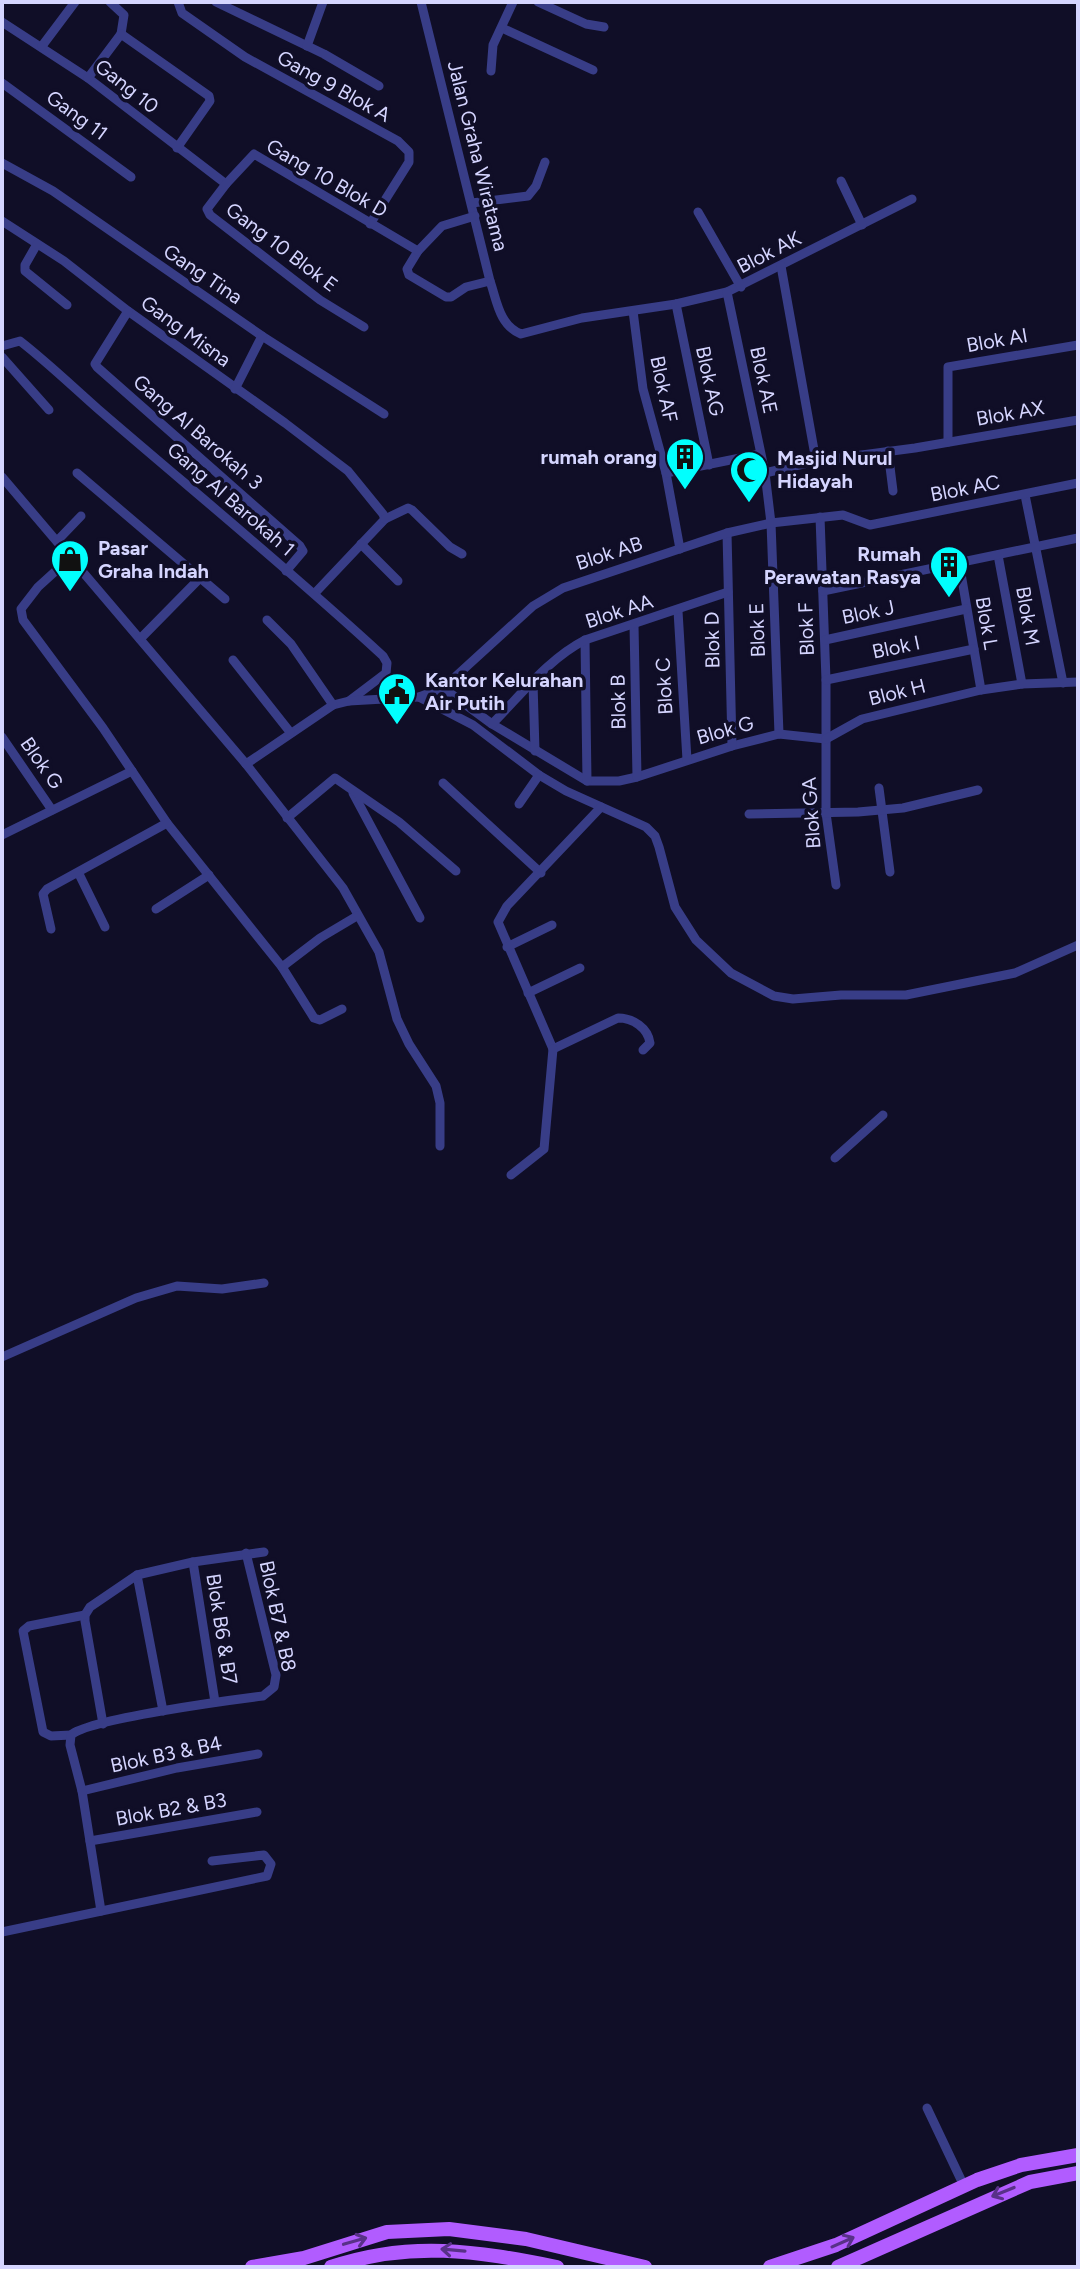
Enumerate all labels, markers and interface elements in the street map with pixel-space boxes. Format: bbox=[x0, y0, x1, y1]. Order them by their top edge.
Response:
street label: Gang 9 Blok A bbox=[273, 45, 395, 127]
street label: Gang 10 bbox=[90, 54, 164, 118]
street label: Jalan Graha Wiratama bbox=[443, 58, 513, 254]
street label: Gang 11 bbox=[42, 85, 112, 145]
street label: Gang 10 Blok D bbox=[262, 134, 392, 222]
street label: Gang 10 Blok E bbox=[221, 197, 343, 297]
street label: Blok AK bbox=[733, 225, 806, 278]
street label: Gang Tina bbox=[159, 239, 247, 309]
street label: Gang Misna bbox=[136, 290, 236, 372]
street label: Blok AI bbox=[964, 323, 1030, 357]
street label: Blok AG bbox=[691, 344, 729, 418]
street label: Blok AE bbox=[745, 344, 783, 416]
street label: Blok AF bbox=[645, 354, 683, 425]
street label: Gang Al Barokah 3 bbox=[128, 369, 268, 495]
street label: Blok AX bbox=[974, 395, 1047, 431]
building icon: rumah orang bbox=[664, 436, 706, 491]
street label: Gang Al Barokah 1 bbox=[162, 437, 300, 561]
place label: rumah orang bbox=[541, 445, 657, 469]
place label: Masjid Nurul Hidayah bbox=[777, 446, 893, 493]
mosque icon: Masjid Nurul Hidayah bbox=[728, 449, 770, 504]
street label: Blok AC bbox=[928, 470, 1002, 506]
street label: Blok AB bbox=[573, 531, 645, 575]
place label: Pasar Graha Indah bbox=[98, 536, 209, 583]
shop icon: Pasar Graha Indah bbox=[49, 538, 91, 593]
place label: Rumah Perawatan Rasya bbox=[764, 542, 921, 589]
building icon: Rumah Perawatan Rasya bbox=[928, 544, 970, 599]
street label: Blok M bbox=[1011, 584, 1045, 648]
street label: Blok AA bbox=[582, 589, 656, 633]
street label: Blok J bbox=[840, 595, 896, 629]
street label: Blok L bbox=[971, 595, 1004, 652]
street label: Blok E bbox=[744, 602, 770, 658]
street label: Blok F bbox=[793, 602, 819, 656]
street label: Blok D bbox=[700, 611, 724, 669]
street label: Blok I bbox=[870, 630, 922, 664]
street label: Blok C bbox=[651, 657, 677, 715]
place label: Kantor Kelurahan Air Putih bbox=[425, 668, 583, 715]
public building icon: Kantor Kelurahan Air Putih bbox=[376, 671, 418, 726]
street label: Blok H bbox=[866, 673, 928, 711]
street label: Blok B bbox=[606, 674, 630, 730]
street label: Blok G bbox=[694, 710, 756, 750]
street label: Blok G bbox=[16, 732, 68, 794]
street label: Blok GA bbox=[797, 776, 825, 849]
street label: Blok B7 & B8 bbox=[255, 1558, 301, 1674]
street label: Blok B6 & B7 bbox=[201, 1572, 243, 1687]
street label: Blok B3 & B4 bbox=[108, 1730, 224, 1778]
street label: Blok B2 & B3 bbox=[114, 1787, 228, 1831]
one-way arrow bbox=[991, 2186, 1016, 2200]
one-way arrow bbox=[341, 2233, 367, 2248]
one-way arrow bbox=[831, 2233, 855, 2248]
one-way arrow bbox=[440, 2242, 467, 2257]

